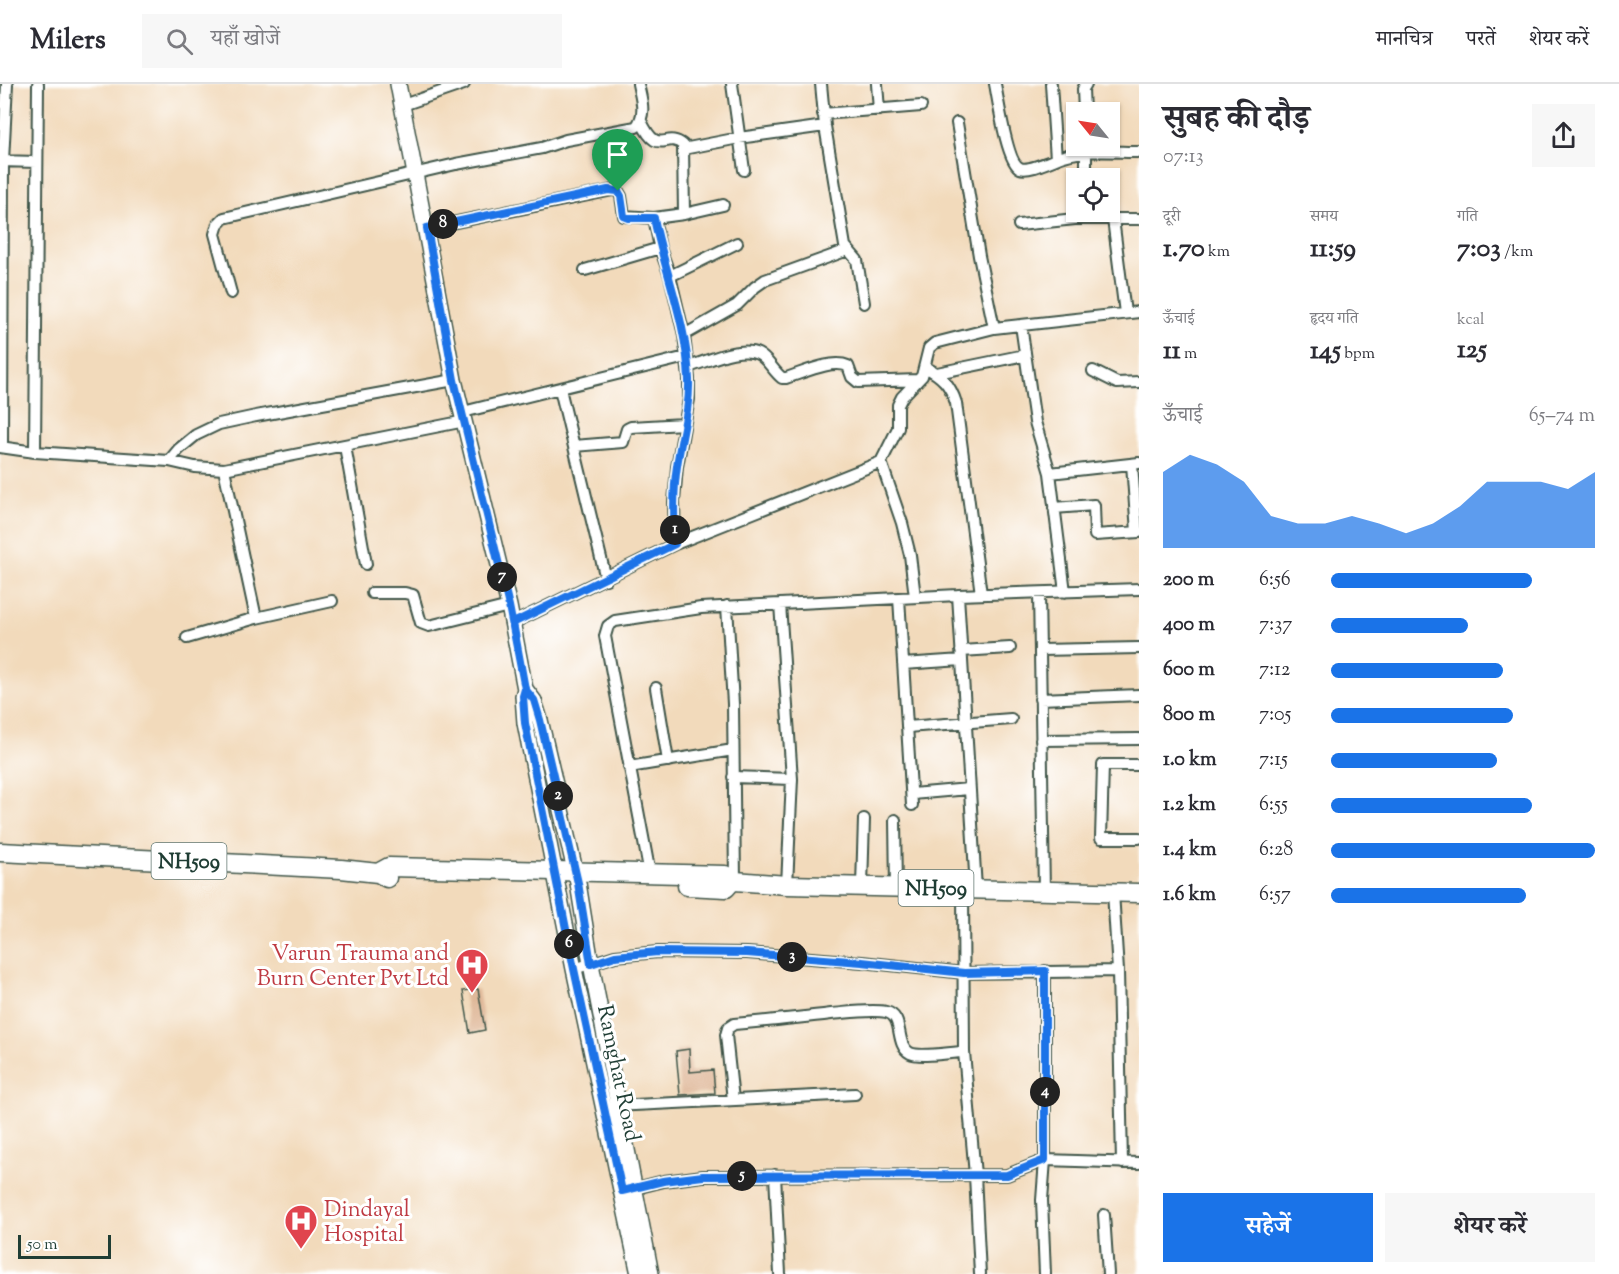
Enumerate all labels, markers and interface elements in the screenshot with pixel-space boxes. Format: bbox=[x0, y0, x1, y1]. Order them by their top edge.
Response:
search box bbox=[142, 14, 562, 68]
text: Milers bbox=[30, 21, 106, 61]
text: यहाँ खोजें bbox=[211, 24, 280, 56]
icon: search bbox=[163, 25, 196, 58]
text: मानचित्र bbox=[1376, 25, 1433, 55]
text: परतें bbox=[1466, 25, 1496, 55]
text: शेयर करें bbox=[1529, 25, 1589, 55]
text: सुबह की दौड़ bbox=[1163, 96, 1310, 144]
north arrow bbox=[1066, 102, 1120, 156]
map controls bbox=[1066, 102, 1120, 222]
button: share bbox=[1532, 104, 1595, 167]
pin bbox=[592, 129, 643, 191]
icon: arrive bbox=[601, 138, 634, 171]
text: 07:13 bbox=[1163, 143, 1204, 172]
button: locate bbox=[1066, 168, 1120, 222]
text: दूरी bbox=[1163, 206, 1180, 229]
text: समय bbox=[1310, 206, 1338, 229]
text: गति bbox=[1457, 206, 1478, 229]
pin: 8 bbox=[428, 209, 458, 239]
text: 8 bbox=[439, 212, 447, 235]
text: 1.70 bbox=[1163, 231, 1205, 268]
text: 11:59 bbox=[1310, 231, 1356, 268]
text: 7:03 bbox=[1457, 231, 1501, 268]
text: km bbox=[1205, 241, 1230, 264]
text: /km bbox=[1501, 241, 1533, 264]
text: ऊँचाई bbox=[1163, 308, 1195, 331]
text: हृदय गति bbox=[1310, 308, 1358, 331]
text: kcal bbox=[1457, 309, 1485, 332]
text: 125 bbox=[1457, 332, 1487, 369]
text: 11 bbox=[1163, 333, 1181, 370]
text: 145 bbox=[1310, 333, 1341, 370]
text: m bbox=[1181, 343, 1197, 366]
text: bpm bbox=[1341, 343, 1375, 366]
text: ऊँचाई bbox=[1163, 402, 1202, 431]
text: 65–74 m bbox=[1529, 402, 1595, 431]
pin: 1 bbox=[660, 515, 690, 545]
text: 1 bbox=[672, 518, 678, 541]
pin: 7 bbox=[487, 562, 517, 592]
text: 7 bbox=[498, 565, 506, 588]
text: 200 m bbox=[1163, 566, 1214, 595]
text: 6:56 bbox=[1259, 566, 1291, 595]
text: 400 m bbox=[1163, 611, 1215, 640]
text: 7:37 bbox=[1259, 611, 1292, 640]
text: 600 m bbox=[1163, 656, 1215, 685]
text: 7:12 bbox=[1259, 656, 1290, 685]
text: 800 m bbox=[1163, 701, 1215, 730]
text: 7:05 bbox=[1259, 701, 1291, 730]
text: 1.0 km bbox=[1163, 746, 1217, 775]
text: 7:15 bbox=[1259, 746, 1288, 775]
pin: 2 bbox=[543, 781, 573, 811]
text: 2 bbox=[554, 784, 562, 807]
text: 1.2 km bbox=[1163, 791, 1216, 820]
text: 6:55 bbox=[1259, 791, 1288, 820]
text: 1.4 km bbox=[1163, 836, 1217, 865]
text: 6:28 bbox=[1259, 836, 1293, 865]
road number: NH509 bbox=[152, 843, 226, 879]
road number: NH509 bbox=[898, 870, 974, 906]
text: 1.6 km bbox=[1163, 881, 1216, 910]
text: 6:57 bbox=[1259, 881, 1291, 910]
pin: 6 bbox=[554, 929, 584, 959]
text: 6 bbox=[565, 932, 573, 955]
place label: Varun Trauma and Burn Center Pvt Ltd bbox=[257, 939, 449, 996]
pin: 3 bbox=[777, 942, 807, 972]
text: 3 bbox=[789, 945, 795, 968]
hospital icon: Varun Trauma and Burn Center Pvt Ltd bbox=[454, 947, 490, 994]
street label: Ramghat Road bbox=[587, 1002, 647, 1145]
pin: 4 bbox=[1030, 1077, 1060, 1107]
text: 4 bbox=[1041, 1080, 1049, 1103]
pin: 5 bbox=[727, 1161, 757, 1191]
text: 5 bbox=[739, 1164, 745, 1187]
button: सहेजें bbox=[1163, 1193, 1373, 1262]
button: शेयर करें bbox=[1385, 1193, 1595, 1262]
place label: Dindayal Hospital bbox=[324, 1195, 410, 1252]
hospital icon: Dindayal Hospital bbox=[283, 1203, 319, 1250]
scale bar bbox=[18, 1232, 111, 1260]
text: 50 m bbox=[27, 1234, 58, 1257]

